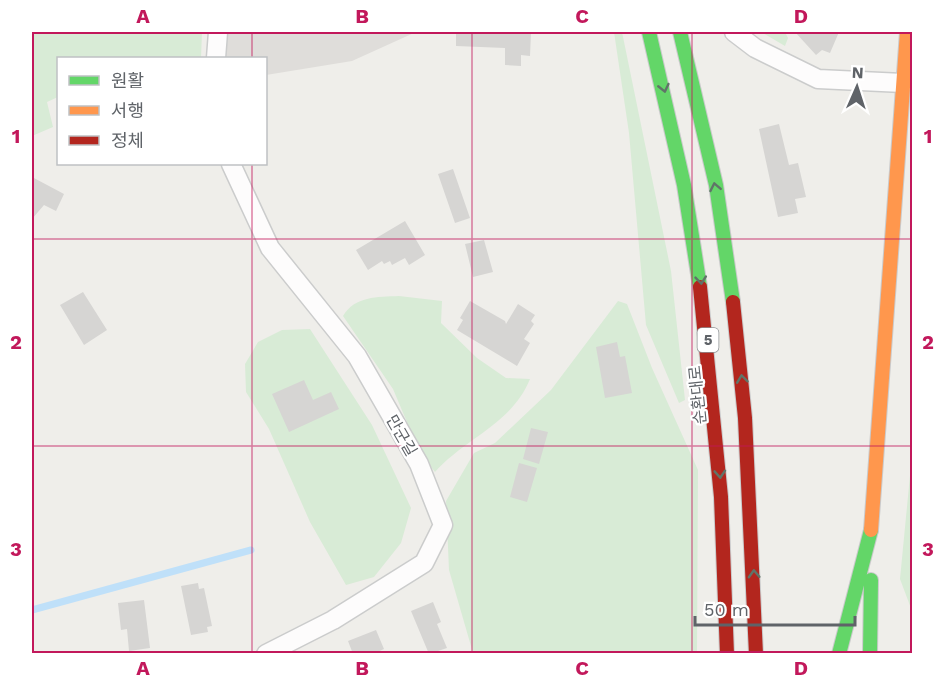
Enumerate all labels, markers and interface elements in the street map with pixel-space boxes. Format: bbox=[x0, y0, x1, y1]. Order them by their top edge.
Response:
text: A bbox=[136, 4, 150, 28]
text: B bbox=[355, 4, 369, 28]
text: C bbox=[575, 4, 589, 28]
text: D bbox=[794, 4, 808, 28]
legend bbox=[57, 57, 267, 165]
north arrow bbox=[827, 57, 887, 117]
text: N bbox=[851, 63, 864, 82]
text: 원활 bbox=[111, 70, 144, 91]
one-way arrow bbox=[657, 83, 670, 93]
text: 서행 bbox=[111, 100, 144, 121]
text: 1 bbox=[12, 124, 20, 148]
text: 1 bbox=[924, 124, 932, 148]
text: 정체 bbox=[111, 130, 144, 151]
one-way arrow bbox=[709, 182, 722, 192]
one-way arrow bbox=[694, 275, 707, 284]
road number: 5 bbox=[698, 328, 718, 352]
text: 2 bbox=[10, 330, 22, 354]
text: 2 bbox=[922, 330, 934, 354]
street label: 순환대로 bbox=[685, 364, 710, 425]
one-way arrow bbox=[737, 375, 749, 384]
street label: 만군길 bbox=[382, 411, 421, 459]
one-way arrow bbox=[713, 469, 726, 478]
text: 3 bbox=[10, 537, 22, 561]
text: 3 bbox=[922, 537, 934, 561]
one-way arrow bbox=[747, 570, 760, 579]
scale bar bbox=[695, 589, 856, 627]
text: 50 m bbox=[704, 599, 749, 620]
text: A bbox=[136, 656, 150, 680]
text: B bbox=[355, 656, 369, 680]
text: C bbox=[575, 656, 589, 680]
text: D bbox=[794, 656, 808, 680]

